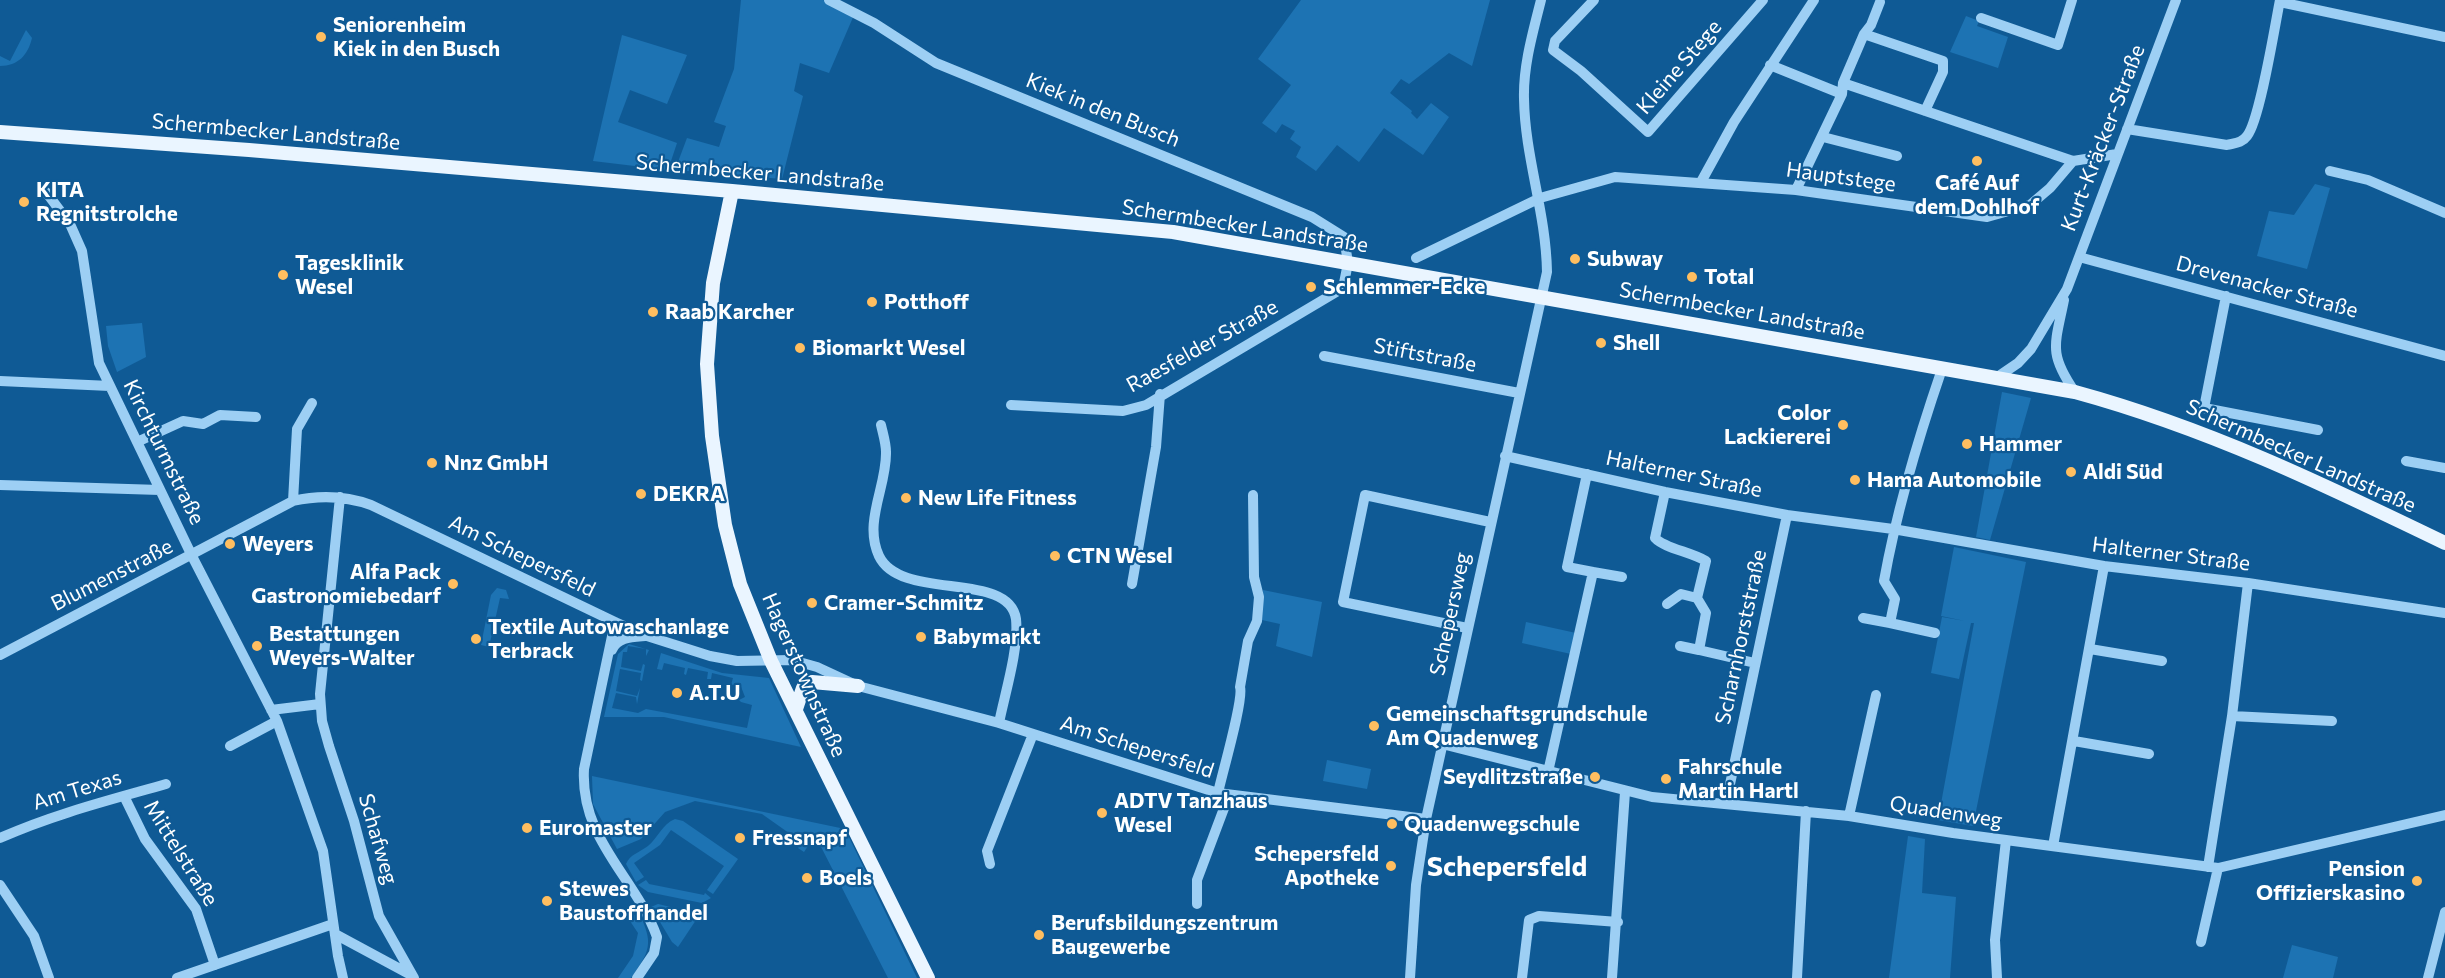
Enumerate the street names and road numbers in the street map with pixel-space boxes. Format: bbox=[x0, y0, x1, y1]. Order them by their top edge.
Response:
street label: Kleine Stege bbox=[1631, 15, 1727, 119]
street label: Kurt-Kräcker-Straße bbox=[2056, 41, 2150, 235]
street label: Kiek in den Busch bbox=[1022, 68, 1184, 152]
street label: Schermbecker Landstraße bbox=[151, 109, 401, 155]
street label: Schermbecker Landstraße bbox=[635, 150, 885, 196]
street label: Hauptstege bbox=[1784, 157, 1898, 197]
street label: Schermbecker Landstraße bbox=[1120, 194, 1370, 258]
street label: Drevenacker Straße bbox=[2173, 251, 2361, 323]
street label: Schermbecker Landstraße bbox=[1617, 277, 1867, 345]
street label: Raesfelder Straße bbox=[1122, 294, 1282, 398]
street label: Stiftstraße bbox=[1372, 333, 1478, 377]
street label: Kirchturmstraße bbox=[118, 375, 210, 529]
street label: Schermbecker Landstraße bbox=[2182, 394, 2420, 518]
street label: Halterner Straße bbox=[1604, 445, 1764, 503]
street label: Am Schepersfeld bbox=[445, 510, 599, 602]
street label: Halterner Straße bbox=[2090, 532, 2252, 576]
street label: Blumenstraße bbox=[47, 534, 177, 616]
street label: Scharnhorststraße bbox=[1710, 547, 1772, 727]
street label: Schepersweg bbox=[1425, 550, 1475, 678]
street label: Hagerstownstraße bbox=[756, 589, 852, 761]
street label: Am Schepersfeld bbox=[1057, 710, 1217, 784]
street label: Am Texas bbox=[30, 765, 124, 815]
street label: Schafweg bbox=[353, 791, 403, 887]
street label: Quadenweg bbox=[1888, 791, 2004, 833]
street label: Mittelstraße bbox=[139, 795, 223, 911]

